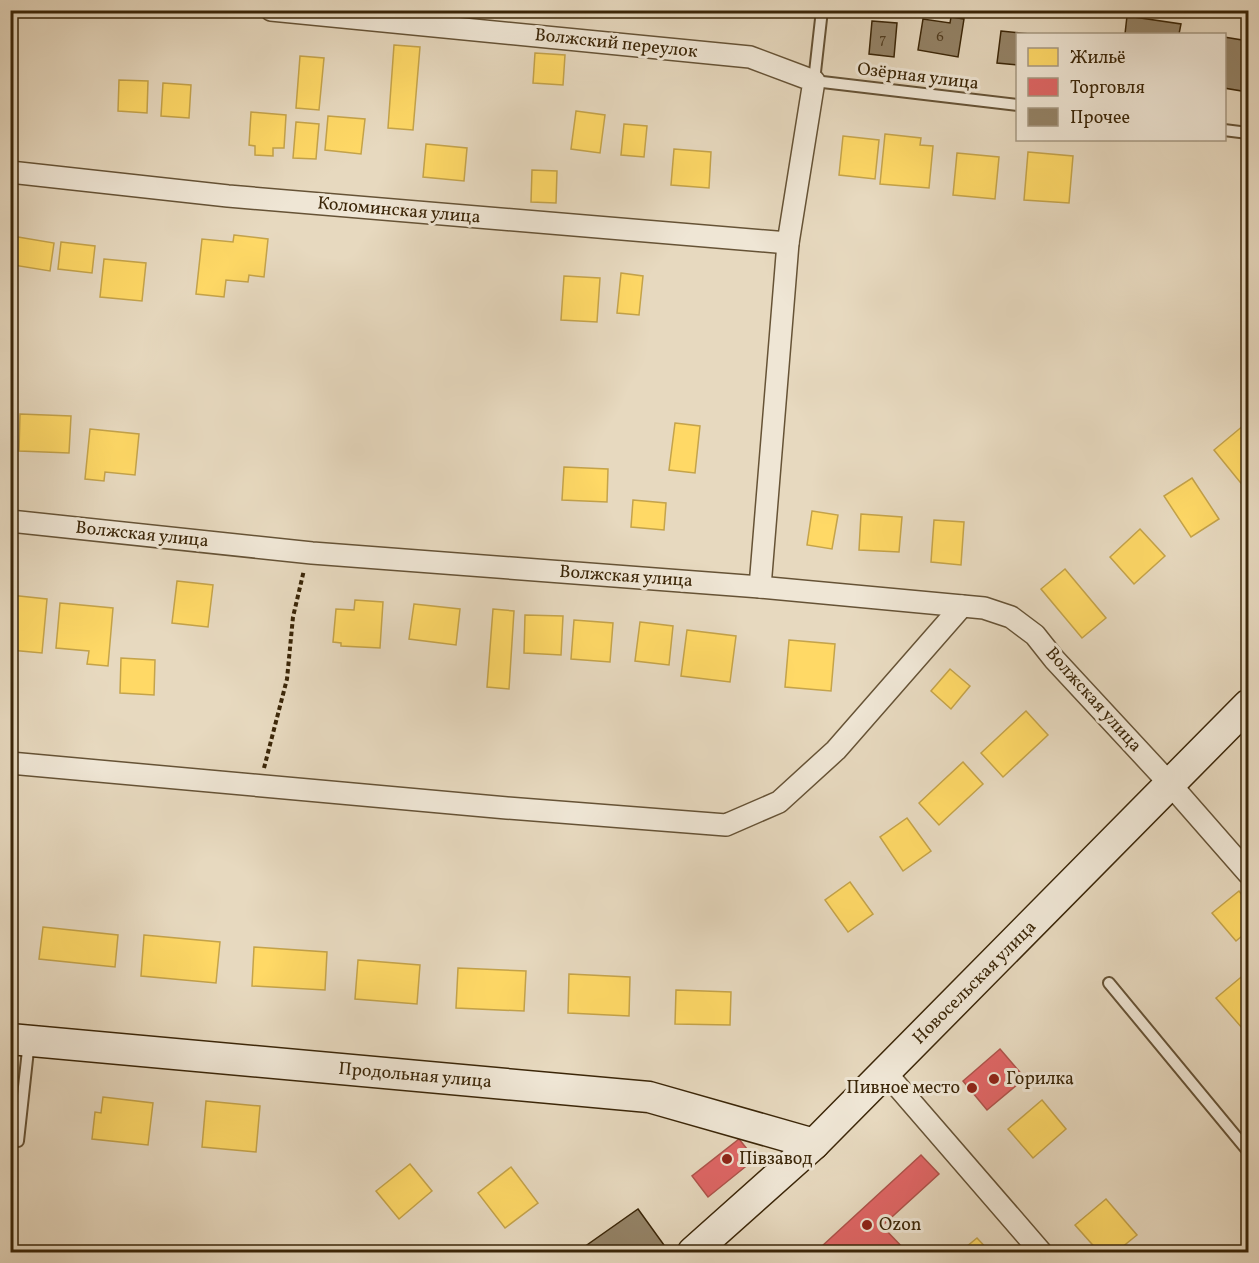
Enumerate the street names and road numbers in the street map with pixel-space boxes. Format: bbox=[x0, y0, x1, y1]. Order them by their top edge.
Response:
street label: Волжский переулок bbox=[533, 23, 699, 65]
street label: Озёрная улица bbox=[856, 57, 980, 97]
street label: Коломинская улица bbox=[316, 191, 482, 231]
street label: Волжская улица bbox=[74, 516, 210, 554]
street label: Волжская улица bbox=[558, 560, 694, 594]
street label: Волжская улица bbox=[1039, 642, 1147, 758]
street label: Новосельская улица bbox=[907, 915, 1043, 1051]
street label: Продольная улица bbox=[337, 1057, 493, 1095]

